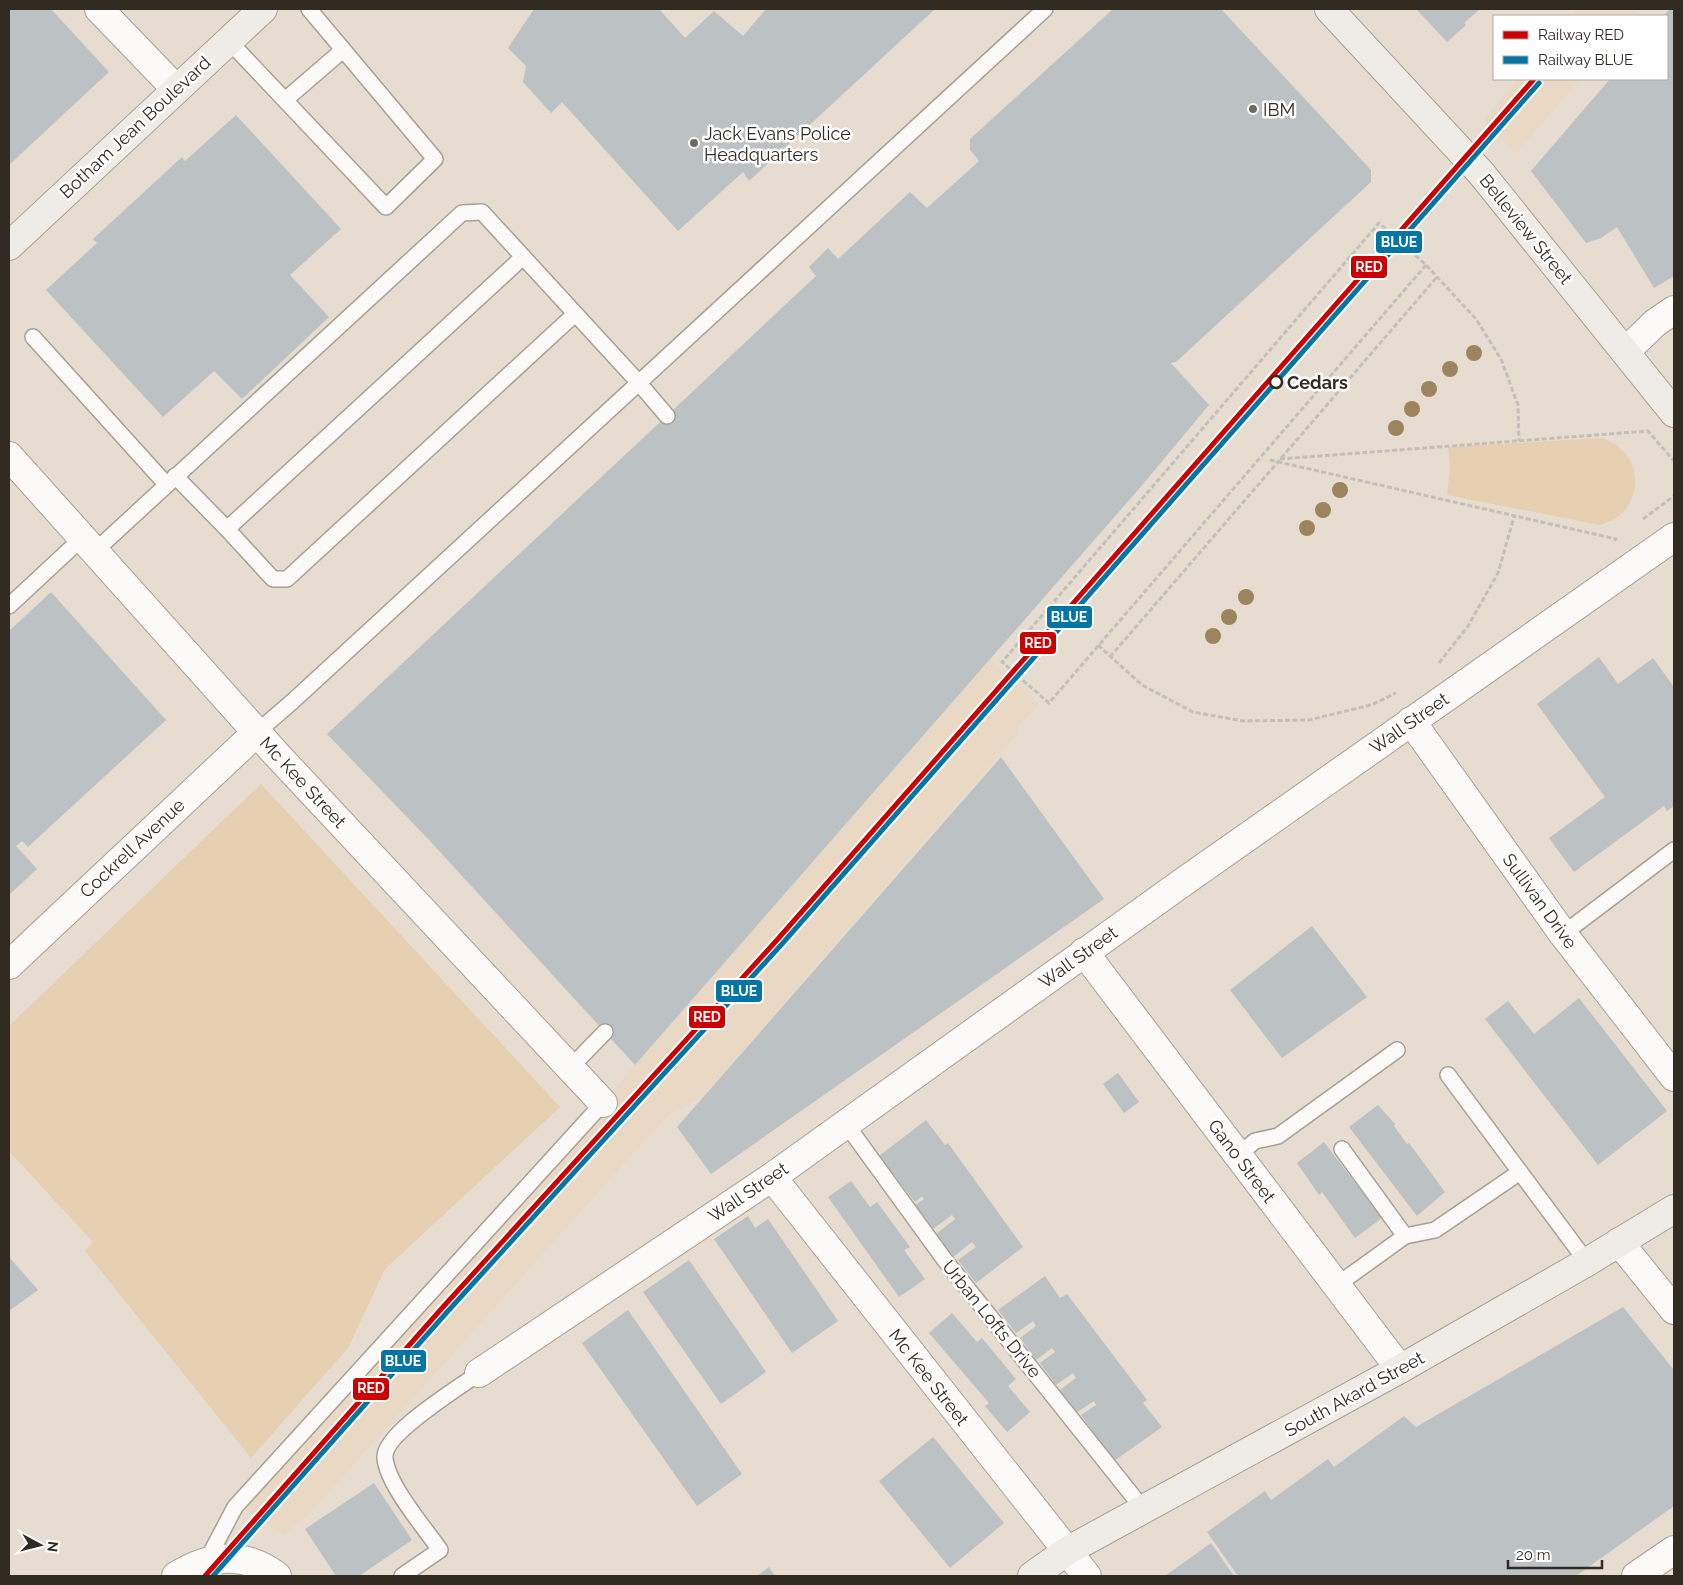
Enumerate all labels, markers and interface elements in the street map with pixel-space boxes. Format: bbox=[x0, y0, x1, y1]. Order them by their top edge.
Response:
legend bbox=[1493, 15, 1668, 80]
text: Railway RED bbox=[1538, 26, 1624, 44]
text: Railway BLUE bbox=[1538, 51, 1633, 69]
street label: Botham Jean Boulevard bbox=[55, 52, 215, 202]
place label: IBM bbox=[1263, 99, 1295, 120]
marker: IBM bbox=[1247, 103, 1259, 115]
place label: Jack Evans Police Headquarters bbox=[704, 123, 851, 165]
marker: Jack Evans Police Headquarters bbox=[688, 137, 700, 149]
street label: Belleview Street bbox=[1475, 170, 1577, 288]
line badge: BLUE bbox=[1375, 230, 1423, 254]
text: BLUE bbox=[1381, 234, 1417, 250]
line badge: RED bbox=[1350, 255, 1388, 279]
text: RED bbox=[1355, 259, 1383, 275]
place label: Cedars bbox=[1287, 372, 1348, 393]
marker: Cedars bbox=[1269, 375, 1283, 389]
line badge: BLUE bbox=[1046, 605, 1093, 629]
text: BLUE bbox=[1051, 609, 1087, 625]
line badge: RED bbox=[1019, 631, 1057, 655]
text: RED bbox=[1024, 635, 1052, 651]
street label: Wall Street bbox=[1366, 688, 1452, 758]
street label: Mc Kee Street bbox=[256, 732, 350, 832]
street label: Cockrell Avenue bbox=[75, 794, 189, 902]
street label: Sullivan Drive bbox=[1498, 849, 1582, 953]
street label: Wall Street bbox=[1035, 922, 1121, 992]
line badge: BLUE bbox=[715, 979, 763, 1003]
text: BLUE bbox=[721, 983, 757, 999]
line badge: RED bbox=[688, 1005, 726, 1029]
text: RED bbox=[693, 1009, 721, 1025]
street label: Gano Street bbox=[1204, 1115, 1280, 1207]
street label: Wall Street bbox=[704, 1158, 792, 1226]
street label: Urban Lofts Drive bbox=[938, 1256, 1046, 1382]
street label: Mc Kee Street bbox=[885, 1325, 973, 1429]
street label: South Akard Street bbox=[1281, 1347, 1427, 1441]
line badge: BLUE bbox=[380, 1349, 427, 1373]
text: BLUE bbox=[385, 1353, 421, 1369]
line badge: RED bbox=[352, 1377, 390, 1401]
text: RED bbox=[357, 1380, 385, 1396]
north arrow bbox=[15, 1520, 65, 1570]
scale bar bbox=[1508, 1538, 1602, 1570]
text: N bbox=[44, 1540, 61, 1553]
text: 20 m bbox=[1516, 1546, 1551, 1564]

